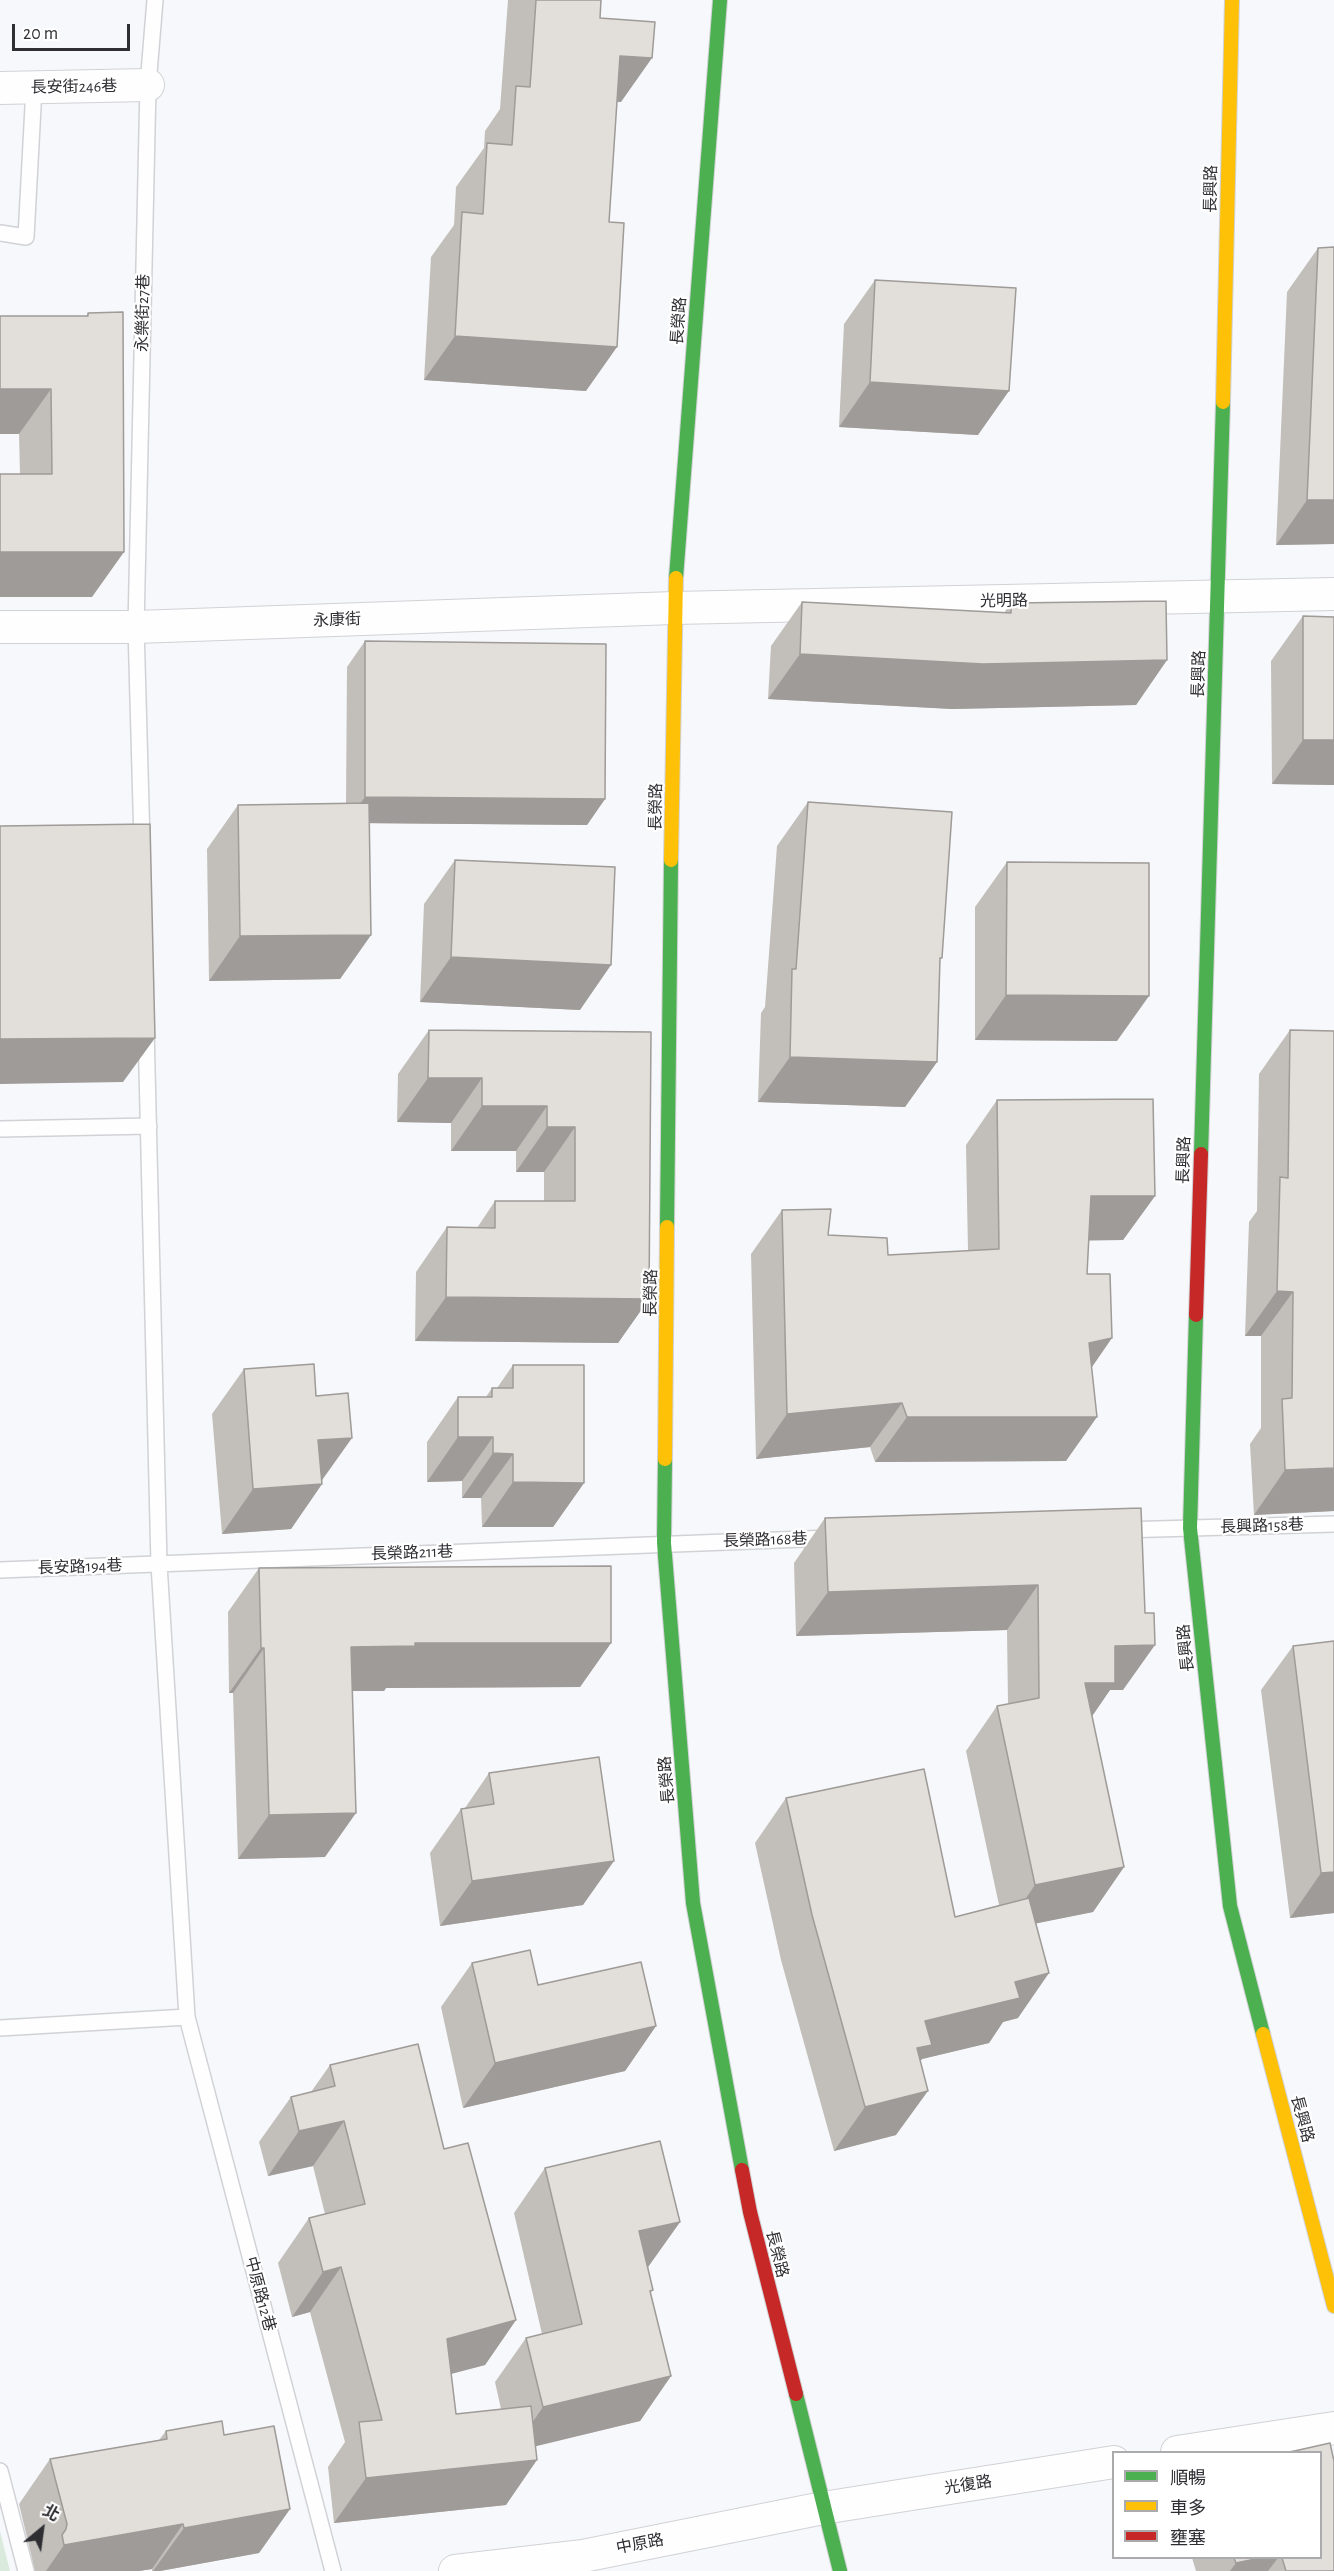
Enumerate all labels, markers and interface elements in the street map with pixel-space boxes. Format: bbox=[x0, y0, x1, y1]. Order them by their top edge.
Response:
scale bar bbox=[15, 12, 134, 50]
text: 20 m bbox=[23, 25, 58, 43]
street label: 長安街246巷 bbox=[31, 77, 117, 97]
street label: 長興路 bbox=[1201, 165, 1221, 213]
street label: 永樂街27巷 bbox=[133, 274, 153, 352]
street label: 長榮路 bbox=[668, 296, 690, 346]
street label: 光明路 bbox=[980, 591, 1028, 611]
street label: 永康街 bbox=[313, 610, 361, 630]
street label: 長興路 bbox=[1189, 650, 1209, 698]
street label: 長榮路 bbox=[646, 783, 666, 831]
street label: 長興路 bbox=[1174, 1136, 1194, 1184]
street label: 長榮路 bbox=[641, 1269, 661, 1317]
street label: 長興路158巷 bbox=[1220, 1515, 1304, 1537]
street label: 長榮路168巷 bbox=[722, 1529, 808, 1551]
street label: 長榮路211巷 bbox=[371, 1542, 453, 1564]
street label: 長安路194巷 bbox=[37, 1556, 123, 1578]
street label: 長興路 bbox=[1174, 1623, 1198, 1673]
street label: 長榮路 bbox=[655, 1755, 679, 1805]
street label: 長興路 bbox=[1287, 2093, 1317, 2145]
street label: 長榮路 bbox=[762, 2228, 792, 2280]
street label: 中原路12巷 bbox=[241, 2254, 279, 2334]
legend bbox=[1112, 2451, 1322, 2559]
text: 順暢 bbox=[1170, 2470, 1206, 2488]
street label: 光復路 bbox=[943, 2472, 993, 2498]
north arrow bbox=[12, 2499, 72, 2559]
text: 車多 bbox=[1170, 2500, 1206, 2518]
text: 北 bbox=[40, 2502, 62, 2524]
street label: 中原路 bbox=[615, 2530, 665, 2558]
text: 壅塞 bbox=[1170, 2530, 1206, 2548]

